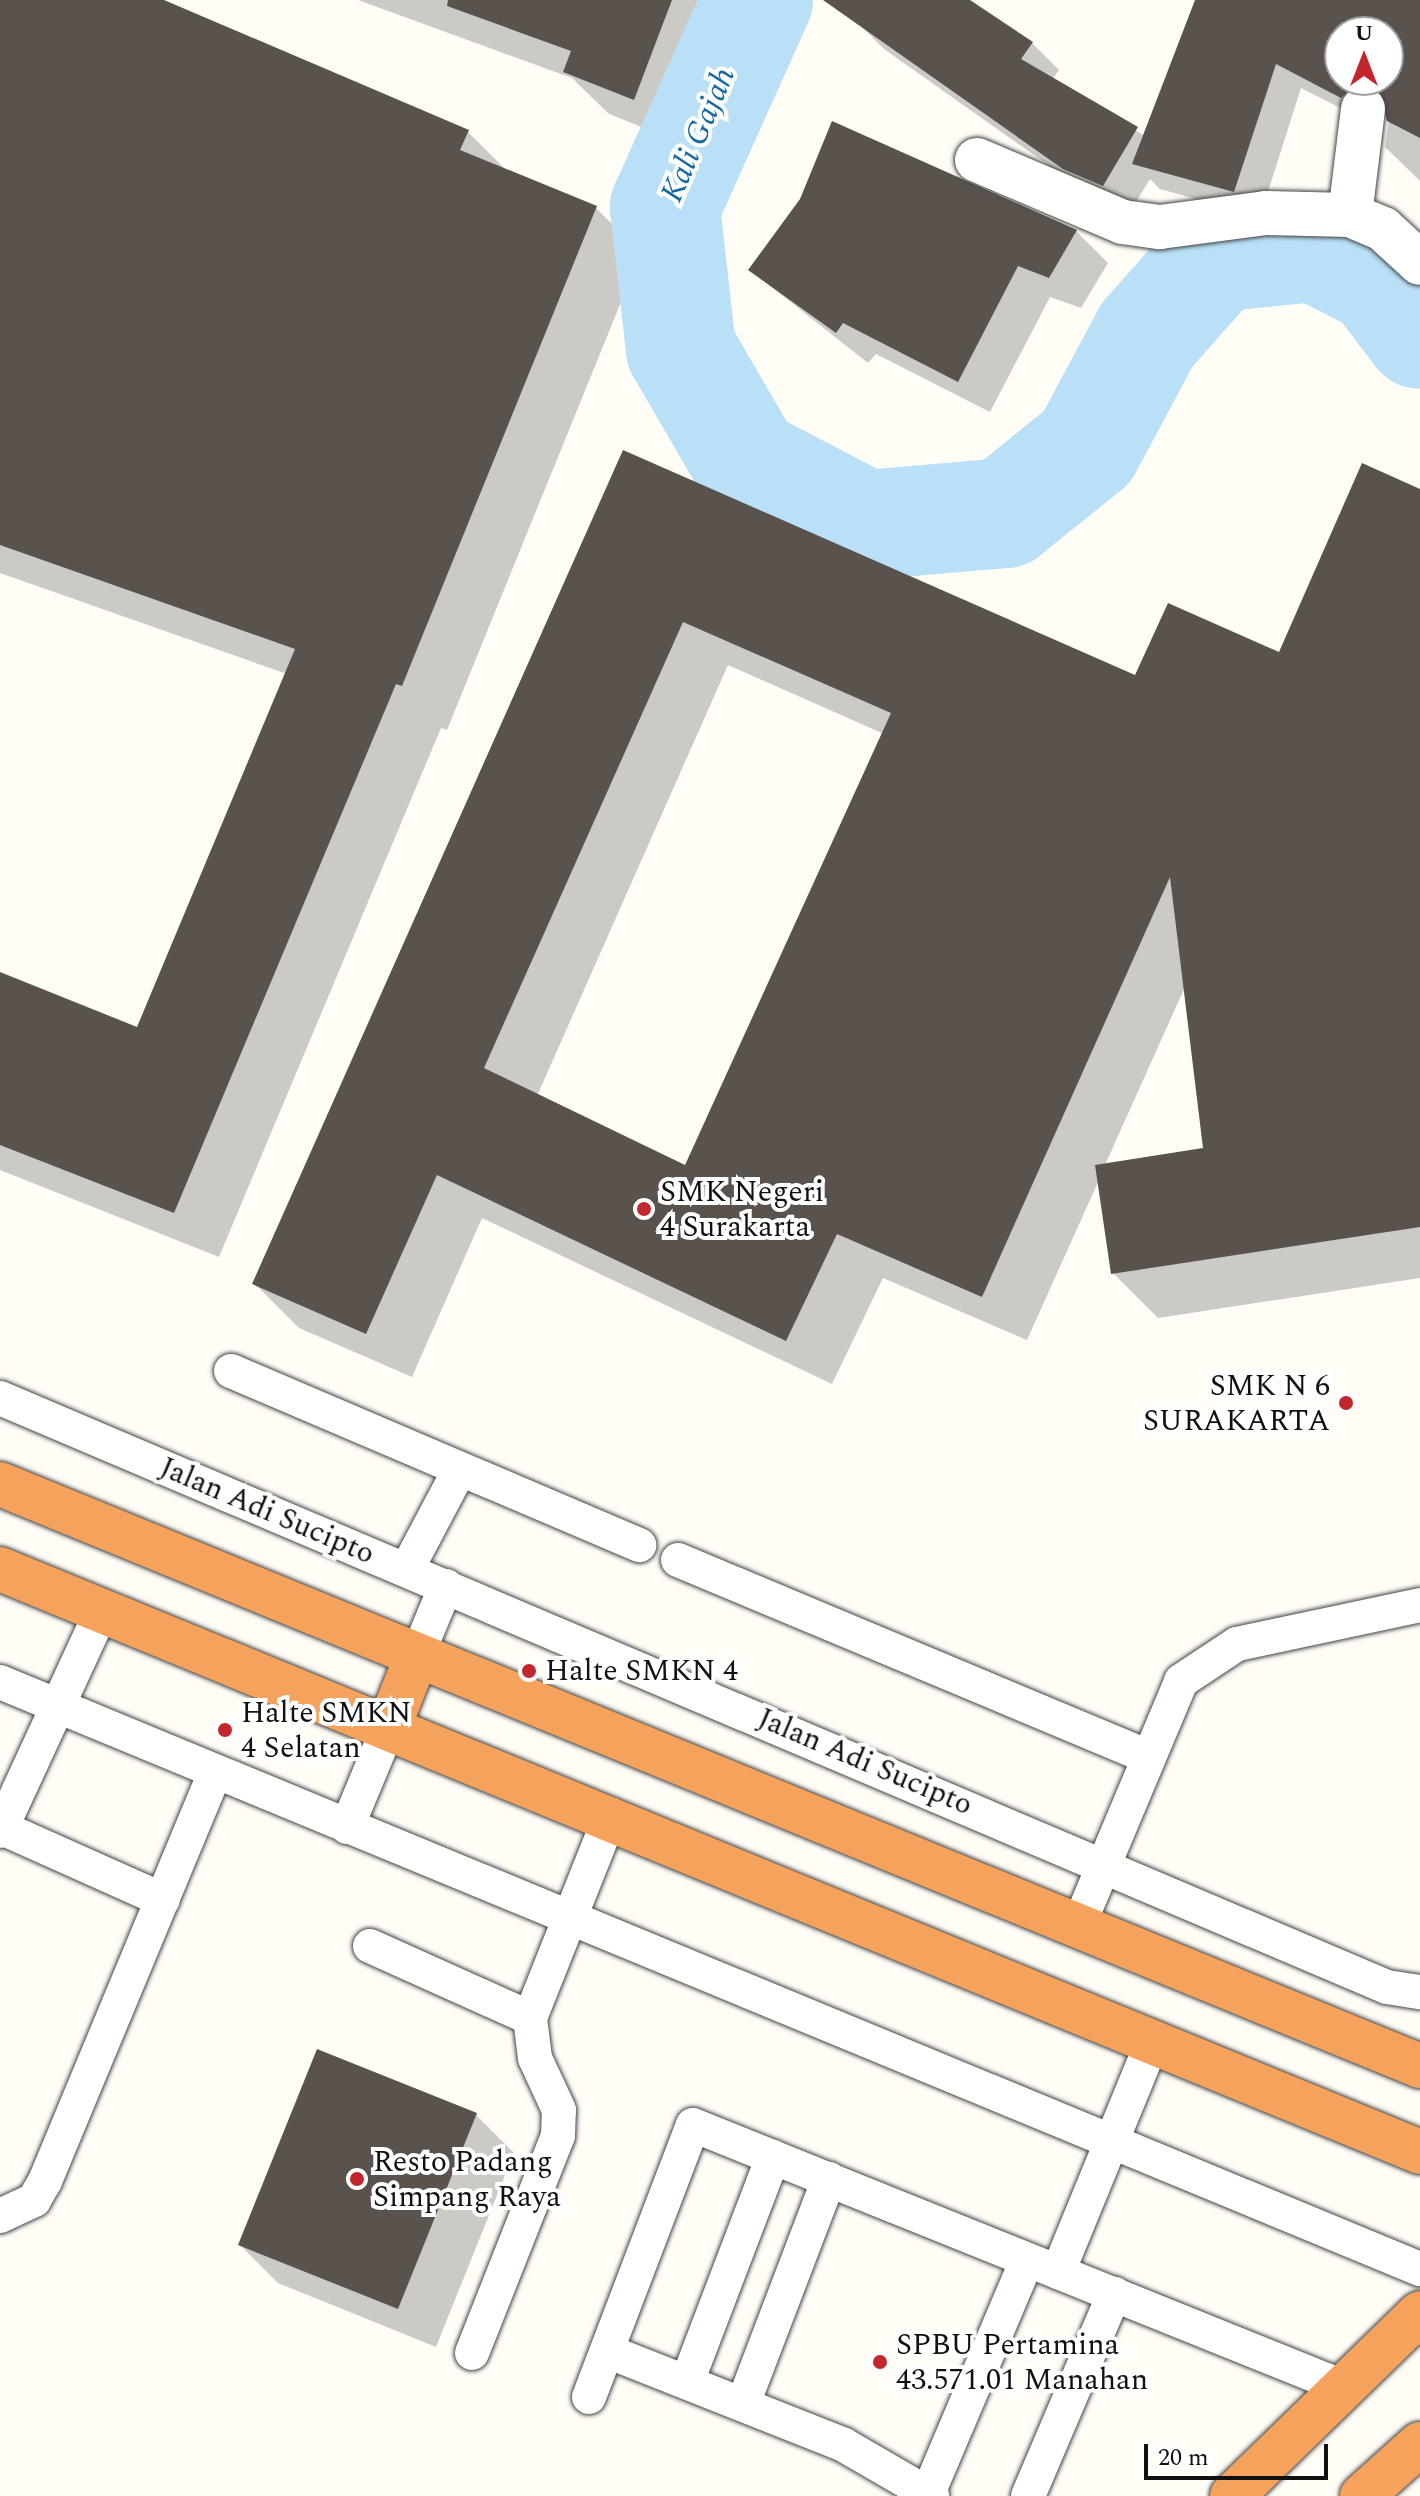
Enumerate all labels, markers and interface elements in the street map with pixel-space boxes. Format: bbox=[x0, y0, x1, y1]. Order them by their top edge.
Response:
north arrow bbox=[1324, 16, 1404, 96]
text: U bbox=[1355, 17, 1373, 50]
water label: Kali Gajah bbox=[653, 62, 745, 208]
place label: SMK Negeri 4 Surakarta bbox=[660, 1174, 824, 1244]
marker: SMK Negeri 4 Surakarta bbox=[635, 1200, 653, 1218]
place label: SMK N 6 SURAKARTA bbox=[1143, 1368, 1330, 1438]
marker: SMK N 6 SURAKARTA bbox=[1337, 1394, 1355, 1412]
street label: Jalan Adi Sucipto bbox=[154, 1450, 380, 1572]
place label: Halte SMKN 4 bbox=[545, 1653, 738, 1689]
marker: Halte SMKN 4 bbox=[520, 1662, 538, 1680]
place label: Halte SMKN 4 Selatan bbox=[241, 1695, 412, 1766]
street label: Jalan Adi Sucipto bbox=[752, 1701, 978, 1823]
marker: Halte SMKN 4 Selatan bbox=[216, 1721, 234, 1739]
place label: Resto Padang Simpang Raya bbox=[373, 2144, 561, 2214]
marker: Resto Padang Simpang Raya bbox=[348, 2170, 366, 2188]
place label: SPBU Pertamina 43.571.01 Manahan bbox=[896, 2327, 1148, 2398]
marker: SPBU Pertamina 43.571.01 Manahan bbox=[871, 2353, 889, 2371]
scale bar bbox=[1148, 2428, 1332, 2478]
text: 20 m bbox=[1158, 2440, 1209, 2476]

